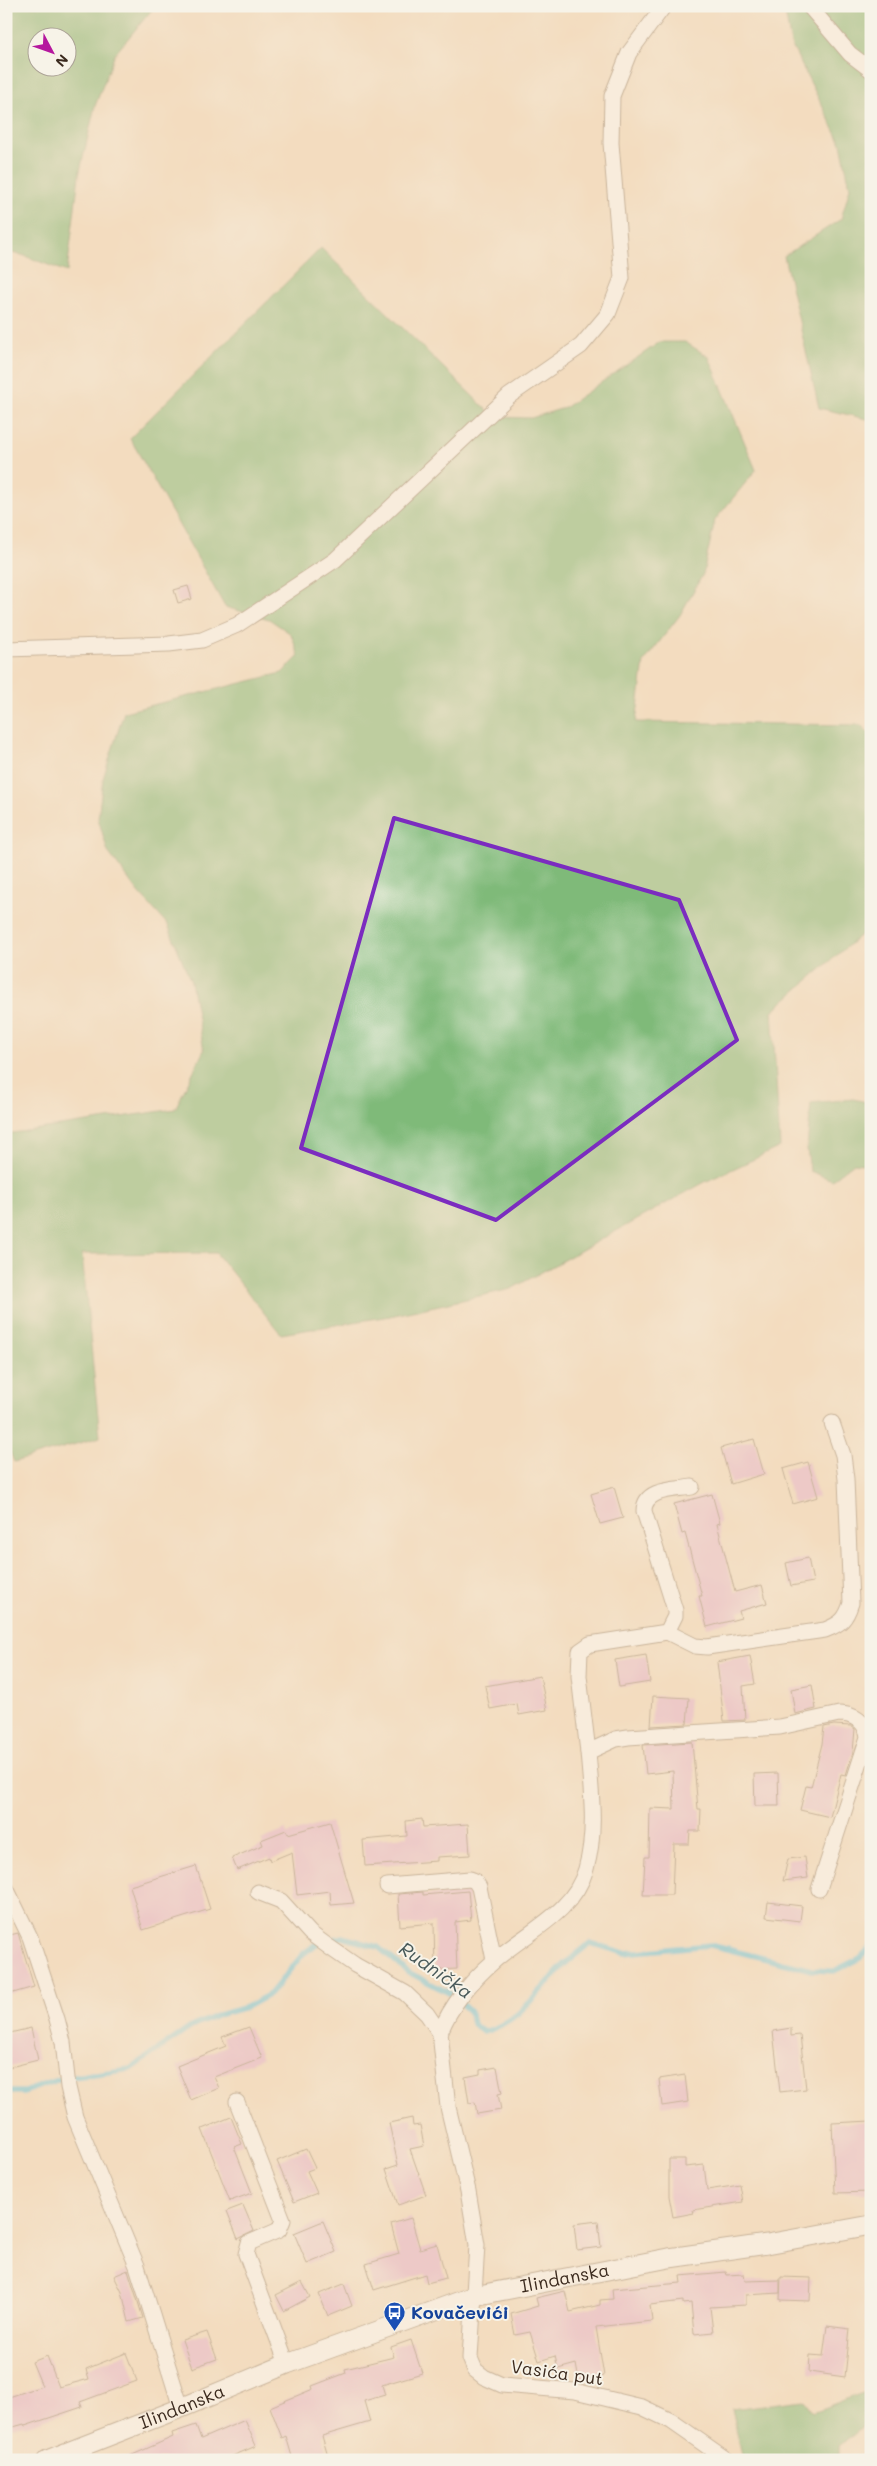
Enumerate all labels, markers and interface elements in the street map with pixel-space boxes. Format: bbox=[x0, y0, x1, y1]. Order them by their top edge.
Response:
north arrow bbox=[28, 28, 78, 78]
text: N bbox=[52, 51, 73, 71]
water label: Rudnička bbox=[395, 1935, 478, 2004]
street label: Ilindanska bbox=[518, 2257, 611, 2298]
place label: Kovačevići bbox=[411, 2300, 509, 2324]
bus stop icon: Kovačevići bbox=[383, 2301, 407, 2332]
street label: Vasića put bbox=[509, 2354, 605, 2390]
street label: Ilindanska bbox=[135, 2378, 228, 2434]

